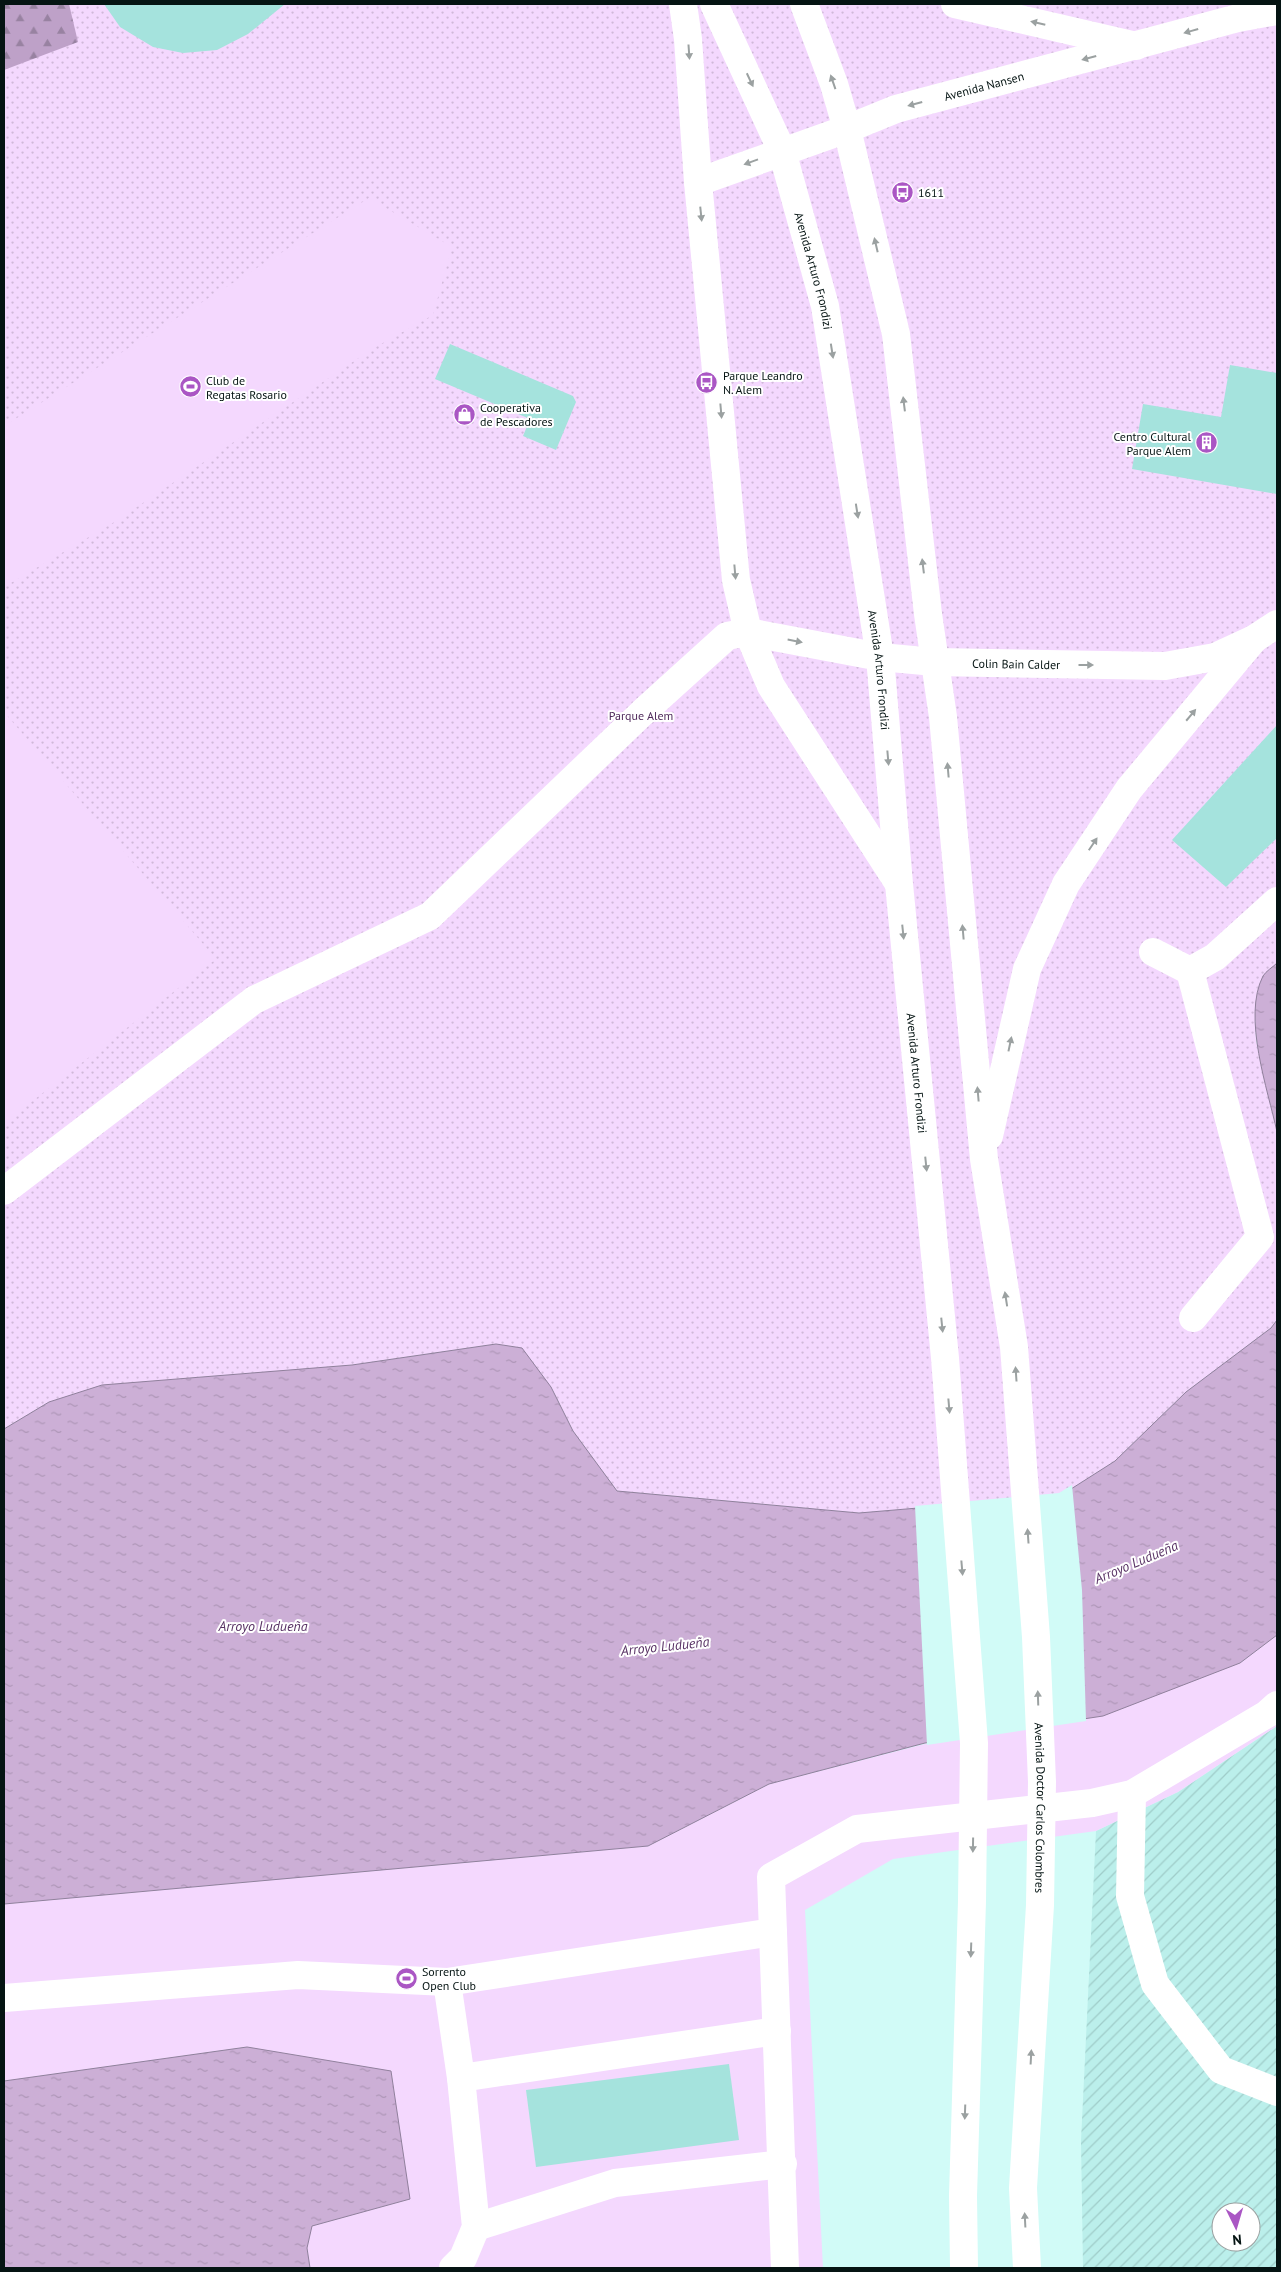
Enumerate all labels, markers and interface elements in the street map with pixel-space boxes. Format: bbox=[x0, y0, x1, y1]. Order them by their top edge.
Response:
one-way arrow bbox=[1030, 19, 1045, 27]
one-way arrow bbox=[1184, 28, 1199, 36]
one-way arrow bbox=[685, 44, 693, 60]
one-way arrow bbox=[1082, 54, 1097, 62]
street label: Avenida Nansen bbox=[942, 68, 1026, 103]
one-way arrow bbox=[745, 72, 754, 87]
one-way arrow bbox=[829, 74, 837, 89]
one-way arrow bbox=[907, 100, 923, 108]
one-way arrow bbox=[744, 159, 759, 166]
bus stop icon: 1611 bbox=[890, 180, 914, 204]
place label: 1611 bbox=[918, 185, 944, 200]
one-way arrow bbox=[697, 206, 705, 222]
street label: Avenida Arturo Frondizi bbox=[792, 210, 836, 330]
one-way arrow bbox=[871, 236, 879, 252]
one-way arrow bbox=[828, 343, 836, 359]
place label: Parque Leandro N. Alem bbox=[723, 368, 803, 397]
bus stop icon: Parque Leandro N. Alem bbox=[695, 370, 719, 394]
place label: Club de Regatas Rosario bbox=[206, 373, 287, 402]
sports icon: Club de Regatas Rosario bbox=[178, 375, 202, 399]
one-way arrow bbox=[900, 396, 908, 412]
place label: Cooperativa de Pescadores bbox=[480, 400, 553, 429]
shop icon: Cooperativa de Pescadores bbox=[452, 402, 476, 426]
one-way arrow bbox=[717, 403, 725, 419]
place label: Centro Cultural Parque Alem bbox=[1113, 429, 1191, 458]
building icon: Centro Cultural Parque Alem bbox=[1195, 431, 1219, 455]
one-way arrow bbox=[854, 504, 862, 520]
one-way arrow bbox=[919, 557, 927, 573]
one-way arrow bbox=[731, 565, 739, 581]
street label: Avenida Arturo Frondizi bbox=[865, 609, 894, 731]
one-way arrow bbox=[788, 637, 803, 645]
street label: Colin Bain Calder bbox=[972, 655, 1060, 672]
one-way arrow bbox=[1078, 661, 1094, 669]
park label: Parque Alem bbox=[609, 708, 673, 723]
one-way arrow bbox=[1185, 709, 1197, 721]
one-way arrow bbox=[885, 750, 893, 766]
one-way arrow bbox=[943, 762, 951, 778]
one-way arrow bbox=[1088, 837, 1097, 850]
one-way arrow bbox=[959, 923, 967, 939]
one-way arrow bbox=[900, 924, 908, 940]
street label: Avenida Arturo Frondizi bbox=[904, 1012, 931, 1134]
one-way arrow bbox=[1006, 1036, 1014, 1051]
one-way arrow bbox=[974, 1085, 982, 1101]
one-way arrow bbox=[922, 1156, 930, 1172]
one-way arrow bbox=[1002, 1291, 1010, 1307]
one-way arrow bbox=[938, 1318, 946, 1334]
one-way arrow bbox=[1012, 1366, 1020, 1382]
one-way arrow bbox=[945, 1399, 953, 1415]
one-way arrow bbox=[1024, 1528, 1032, 1544]
water label: Arroyo Ludueña bbox=[1091, 1536, 1181, 1588]
one-way arrow bbox=[958, 1561, 966, 1577]
water label: Arroyo Ludueña bbox=[217, 1617, 308, 1635]
water label: Arroyo Ludueña bbox=[619, 1632, 710, 1660]
one-way arrow bbox=[1034, 1690, 1042, 1706]
street label: Avenida Doctor Carlos Colombres bbox=[1032, 1722, 1050, 1893]
one-way arrow bbox=[969, 1837, 977, 1853]
one-way arrow bbox=[966, 1942, 974, 1958]
place label: Sorrento Open Club bbox=[422, 1964, 476, 1993]
sports icon: Sorrento Open Club bbox=[394, 1966, 418, 1990]
one-way arrow bbox=[1028, 2049, 1036, 2065]
one-way arrow bbox=[961, 2104, 969, 2120]
north arrow bbox=[1211, 2202, 1261, 2252]
one-way arrow bbox=[1021, 2211, 1029, 2227]
text: N bbox=[1232, 2231, 1243, 2249]

